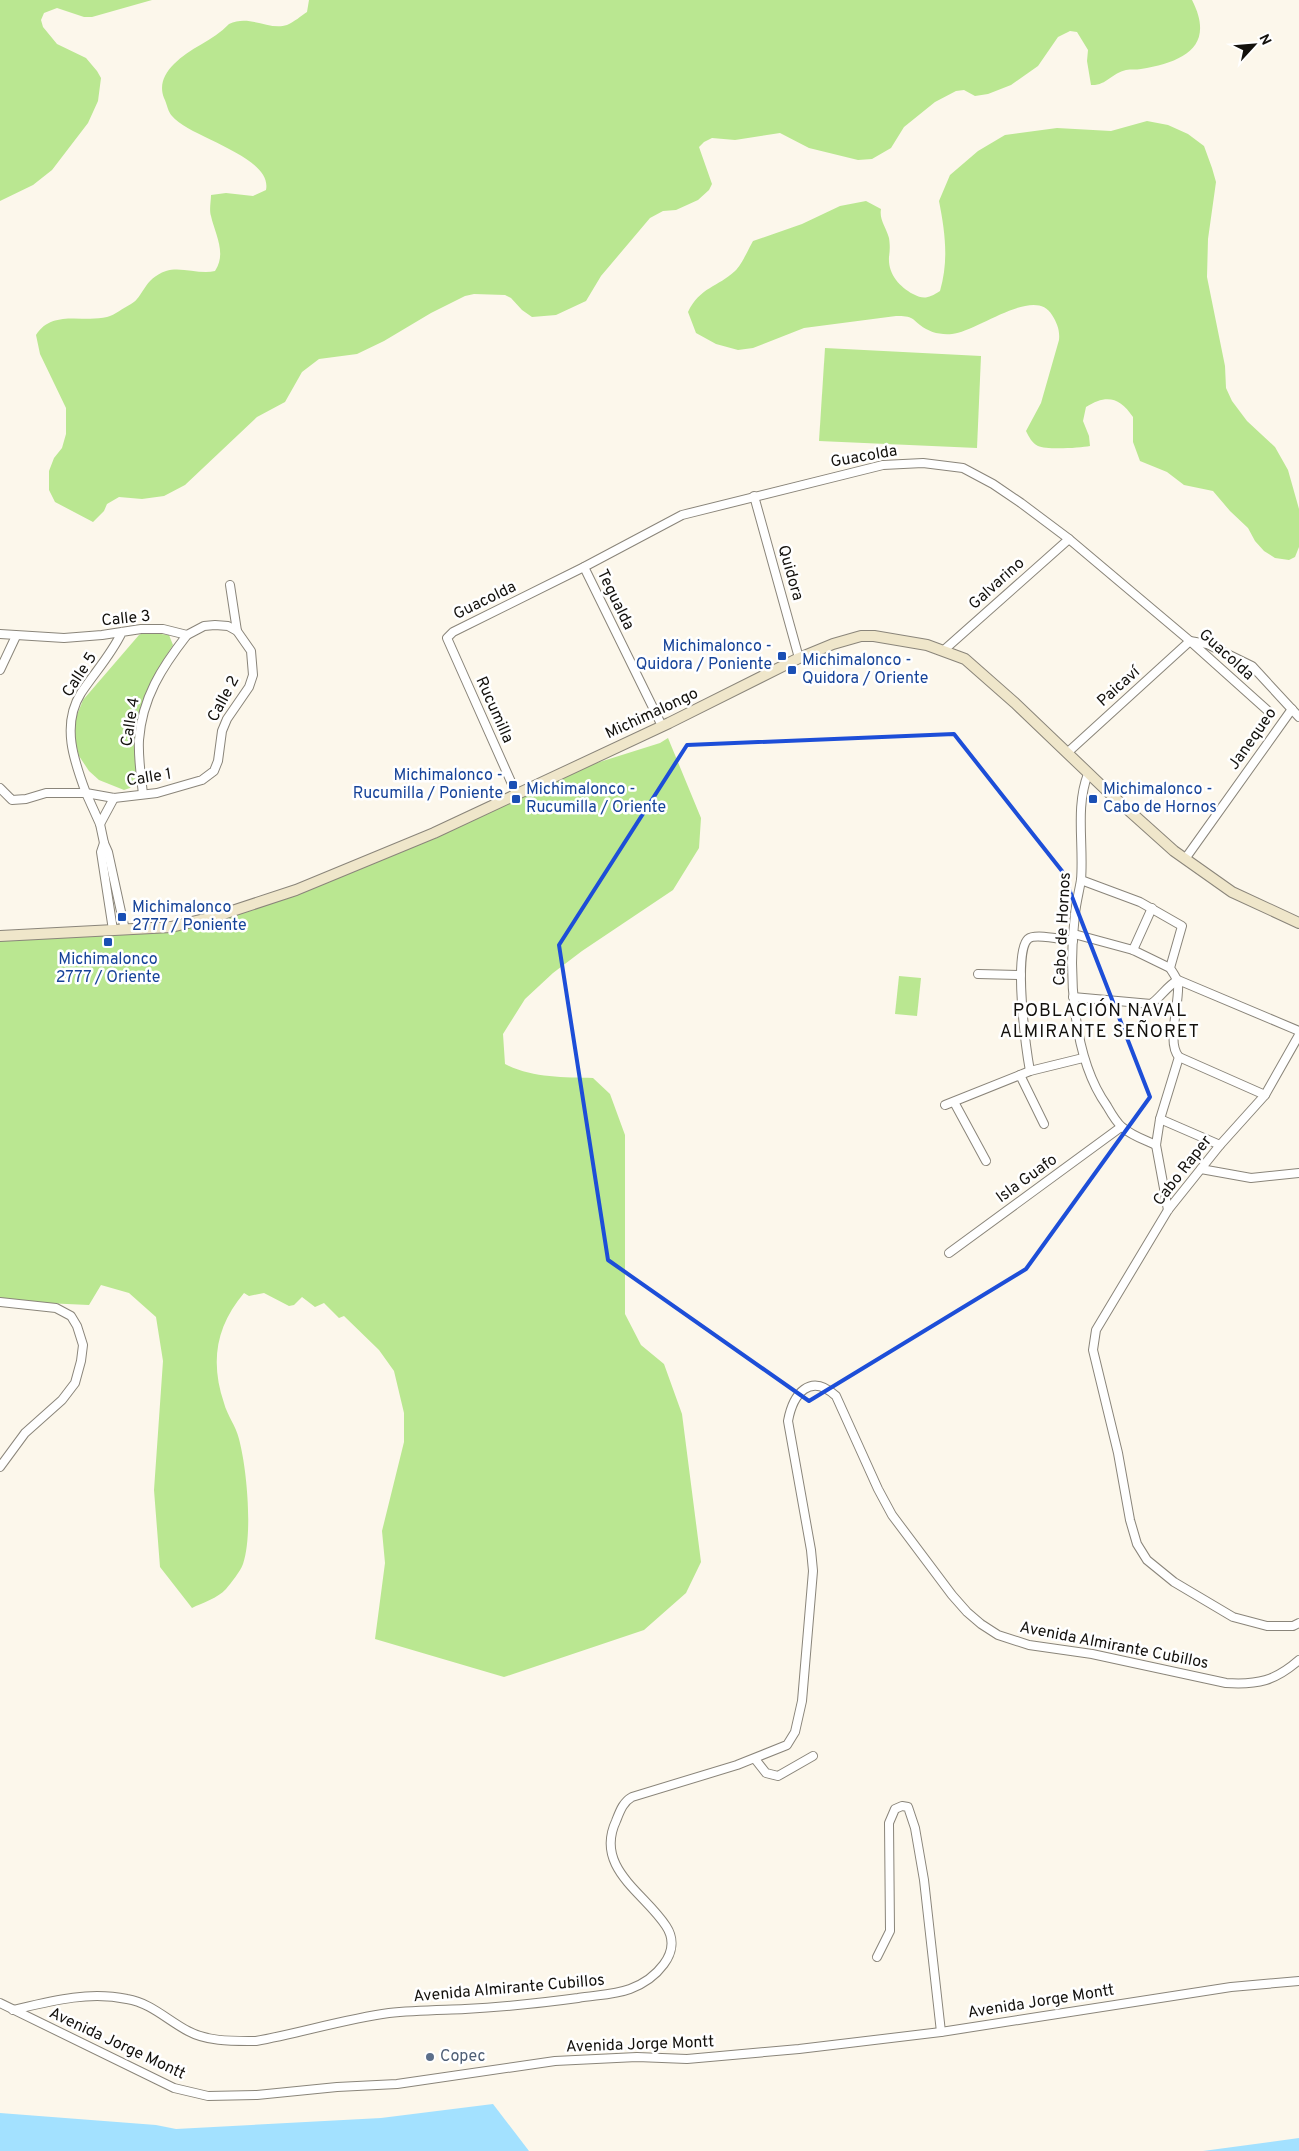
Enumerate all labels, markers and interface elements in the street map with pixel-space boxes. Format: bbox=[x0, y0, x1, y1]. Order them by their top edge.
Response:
north arrow bbox=[1229, 20, 1279, 70]
text: N bbox=[1254, 32, 1274, 48]
street label: Guacolda bbox=[829, 441, 899, 473]
street label: Quidora bbox=[773, 543, 807, 603]
street label: Galvarino bbox=[965, 554, 1029, 614]
street label: Tegualda bbox=[592, 566, 638, 634]
street label: Guacolda bbox=[450, 577, 520, 625]
street label: Calle 3 bbox=[101, 606, 151, 632]
street label: Guacolda bbox=[1194, 625, 1258, 685]
place label: Michimalonco - Quidora / Poniente bbox=[636, 637, 772, 675]
street label: Calle 5 bbox=[58, 649, 102, 701]
marker: Michimalonco - Quidora / Poniente bbox=[776, 650, 788, 662]
place label: Michimalonco - Quidora / Oriente bbox=[802, 651, 928, 689]
street label: Paicaví bbox=[1093, 661, 1146, 711]
marker: Michimalonco - Quidora / Oriente bbox=[786, 664, 798, 676]
street label: Calle 2 bbox=[204, 673, 244, 725]
street label: Rucumilla bbox=[470, 674, 518, 746]
street label: Michimalongo bbox=[602, 684, 702, 744]
street label: Calle 4 bbox=[117, 696, 145, 748]
street label: Janequeo bbox=[1224, 704, 1282, 774]
street label: Calle 1 bbox=[125, 765, 173, 791]
place label: Michimalonco - Rucumilla / Poniente bbox=[353, 766, 503, 804]
marker: Michimalonco - Rucumilla / Poniente bbox=[507, 779, 519, 791]
place label: Michimalonco - Rucumilla / Oriente bbox=[526, 780, 666, 818]
place label: Michimalonco - Cabo de Hornos bbox=[1103, 780, 1217, 818]
marker: Michimalonco - Rucumilla / Oriente bbox=[510, 793, 522, 805]
marker: Michimalonco - Cabo de Hornos bbox=[1087, 793, 1099, 805]
street label: Cabo de Hornos bbox=[1050, 872, 1076, 986]
place label: Michimalonco 2777 / Poniente bbox=[132, 898, 247, 936]
marker: Michimalonco 2777 / Poniente bbox=[116, 911, 128, 923]
marker: Michimalonco 2777 / Oriente bbox=[102, 936, 114, 948]
place label: Michimalonco 2777 / Oriente bbox=[56, 950, 160, 988]
district label: POBLACIÓN NAVAL ALMIRANTE SEÑORET bbox=[1000, 998, 1200, 1044]
street label: Cabo Raper bbox=[1149, 1132, 1217, 1210]
street label: Isla Guafo bbox=[993, 1150, 1061, 1208]
street label: Avenida Almirante Cubillos bbox=[1018, 1618, 1210, 1674]
street label: Avenida Almirante Cubillos bbox=[413, 1971, 605, 2007]
street label: Avenida Jorge Montt bbox=[966, 1981, 1116, 2023]
street label: Avenida Jorge Montt bbox=[46, 2004, 188, 2084]
street label: Avenida Jorge Montt bbox=[566, 2032, 714, 2058]
place label: Copec bbox=[440, 2047, 485, 2067]
marker: Copec bbox=[424, 2051, 436, 2063]

